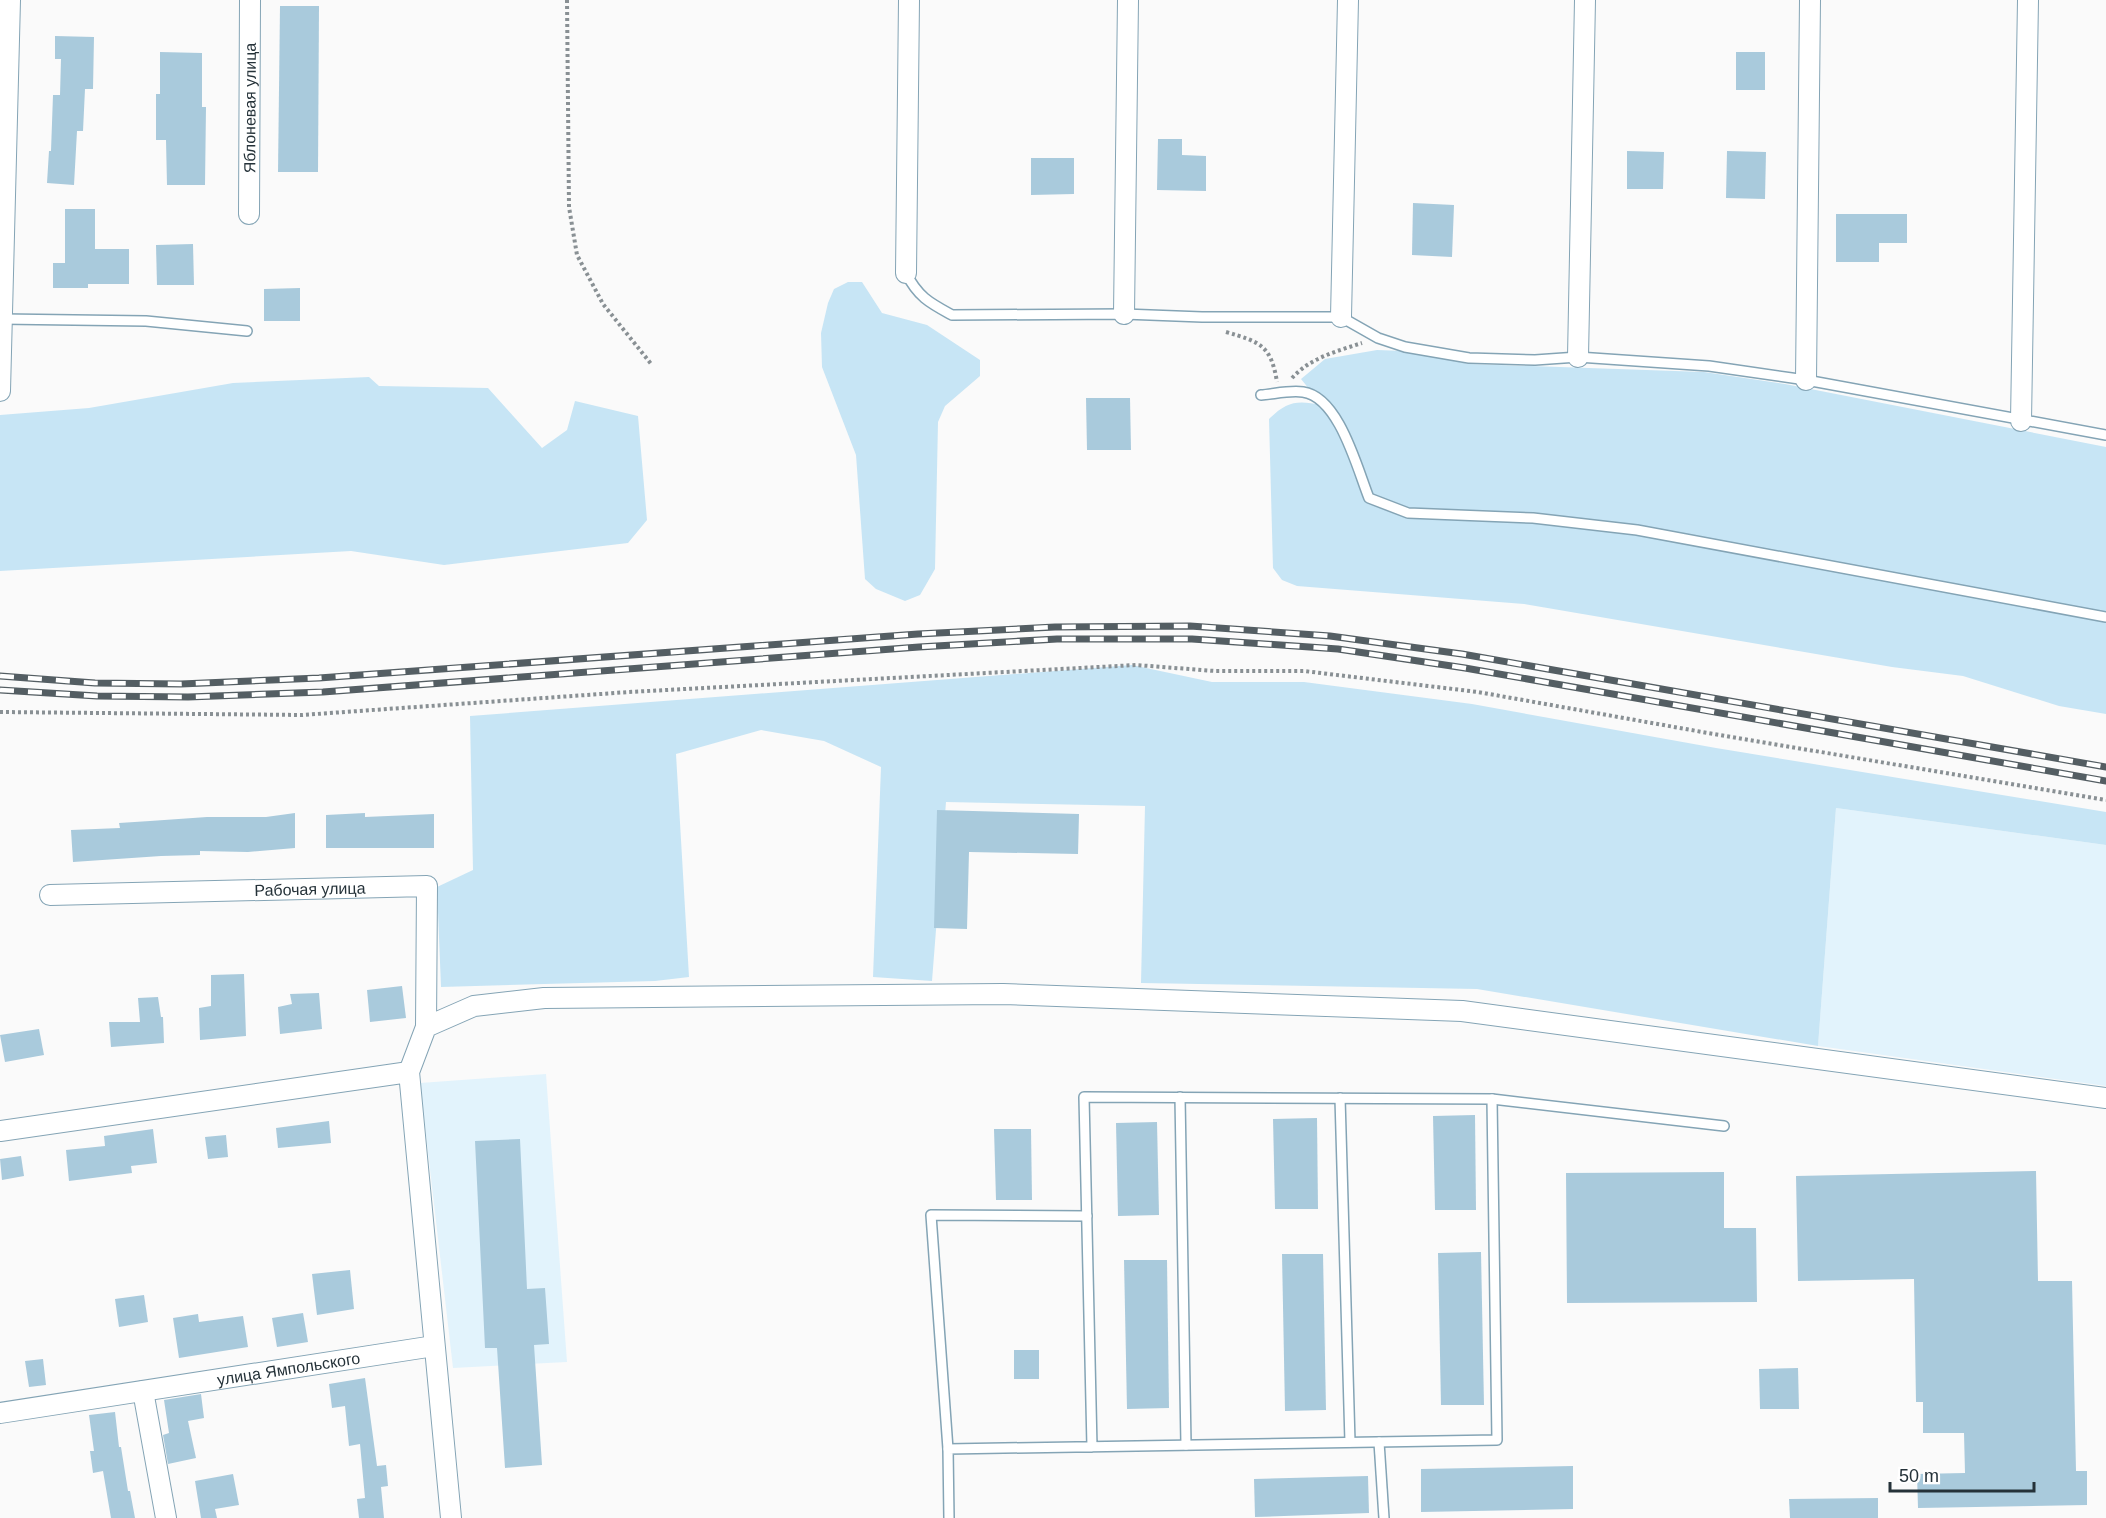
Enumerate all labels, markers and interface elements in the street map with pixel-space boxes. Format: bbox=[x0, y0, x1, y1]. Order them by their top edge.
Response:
street label: Яблоневая улица bbox=[241, 43, 259, 173]
street label: Рабочая улица bbox=[254, 879, 366, 899]
street label: улица Ямпольского bbox=[216, 1350, 361, 1388]
scale bar bbox=[1890, 1455, 2034, 1493]
text: 50 m bbox=[1899, 1466, 1939, 1486]

